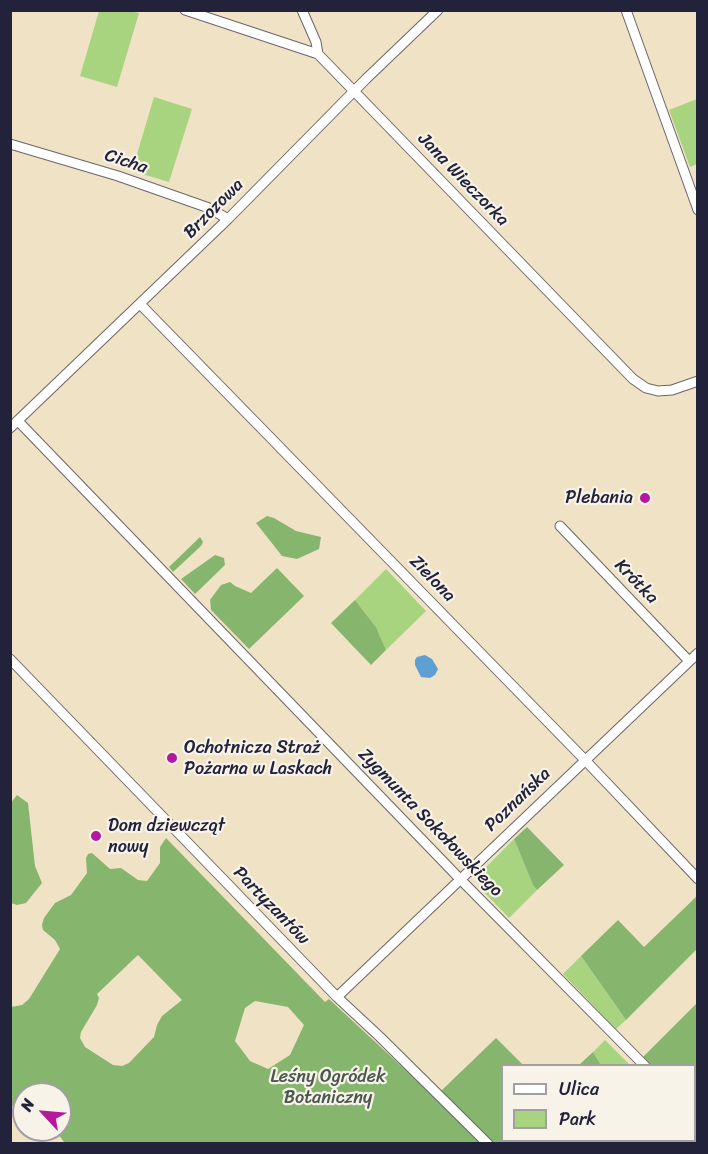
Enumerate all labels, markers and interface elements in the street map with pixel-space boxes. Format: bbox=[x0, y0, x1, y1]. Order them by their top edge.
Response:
street label: Jana Wieczorka bbox=[413, 129, 513, 231]
street label: Cicha bbox=[102, 145, 150, 179]
street label: Brzozowa bbox=[180, 175, 248, 243]
place label: Plebania bbox=[565, 487, 633, 509]
marker: Plebania bbox=[638, 491, 652, 505]
street label: Zielona bbox=[405, 551, 459, 607]
street label: Krótka bbox=[610, 555, 662, 609]
place label: Ochotnicza Straż Pożarna w Laskach bbox=[184, 737, 332, 780]
street label: Zygmunta Sokołowskiego bbox=[353, 744, 507, 902]
marker: Ochotnicza Straż Pożarna w Laskach bbox=[165, 751, 179, 765]
street label: Poznańska bbox=[481, 763, 555, 837]
place label: Dom dziewcząt nowy bbox=[108, 815, 225, 858]
marker: Dom dziewcząt nowy bbox=[89, 829, 103, 843]
street label: Partyzantów bbox=[228, 862, 314, 950]
legend bbox=[501, 1064, 696, 1142]
park label: Leśny Ogródek Botaniczny bbox=[270, 1066, 386, 1108]
text: Ulica bbox=[559, 1073, 599, 1105]
north arrow bbox=[12, 1082, 72, 1142]
text: N bbox=[12, 1093, 43, 1116]
text: Park bbox=[559, 1103, 596, 1135]

